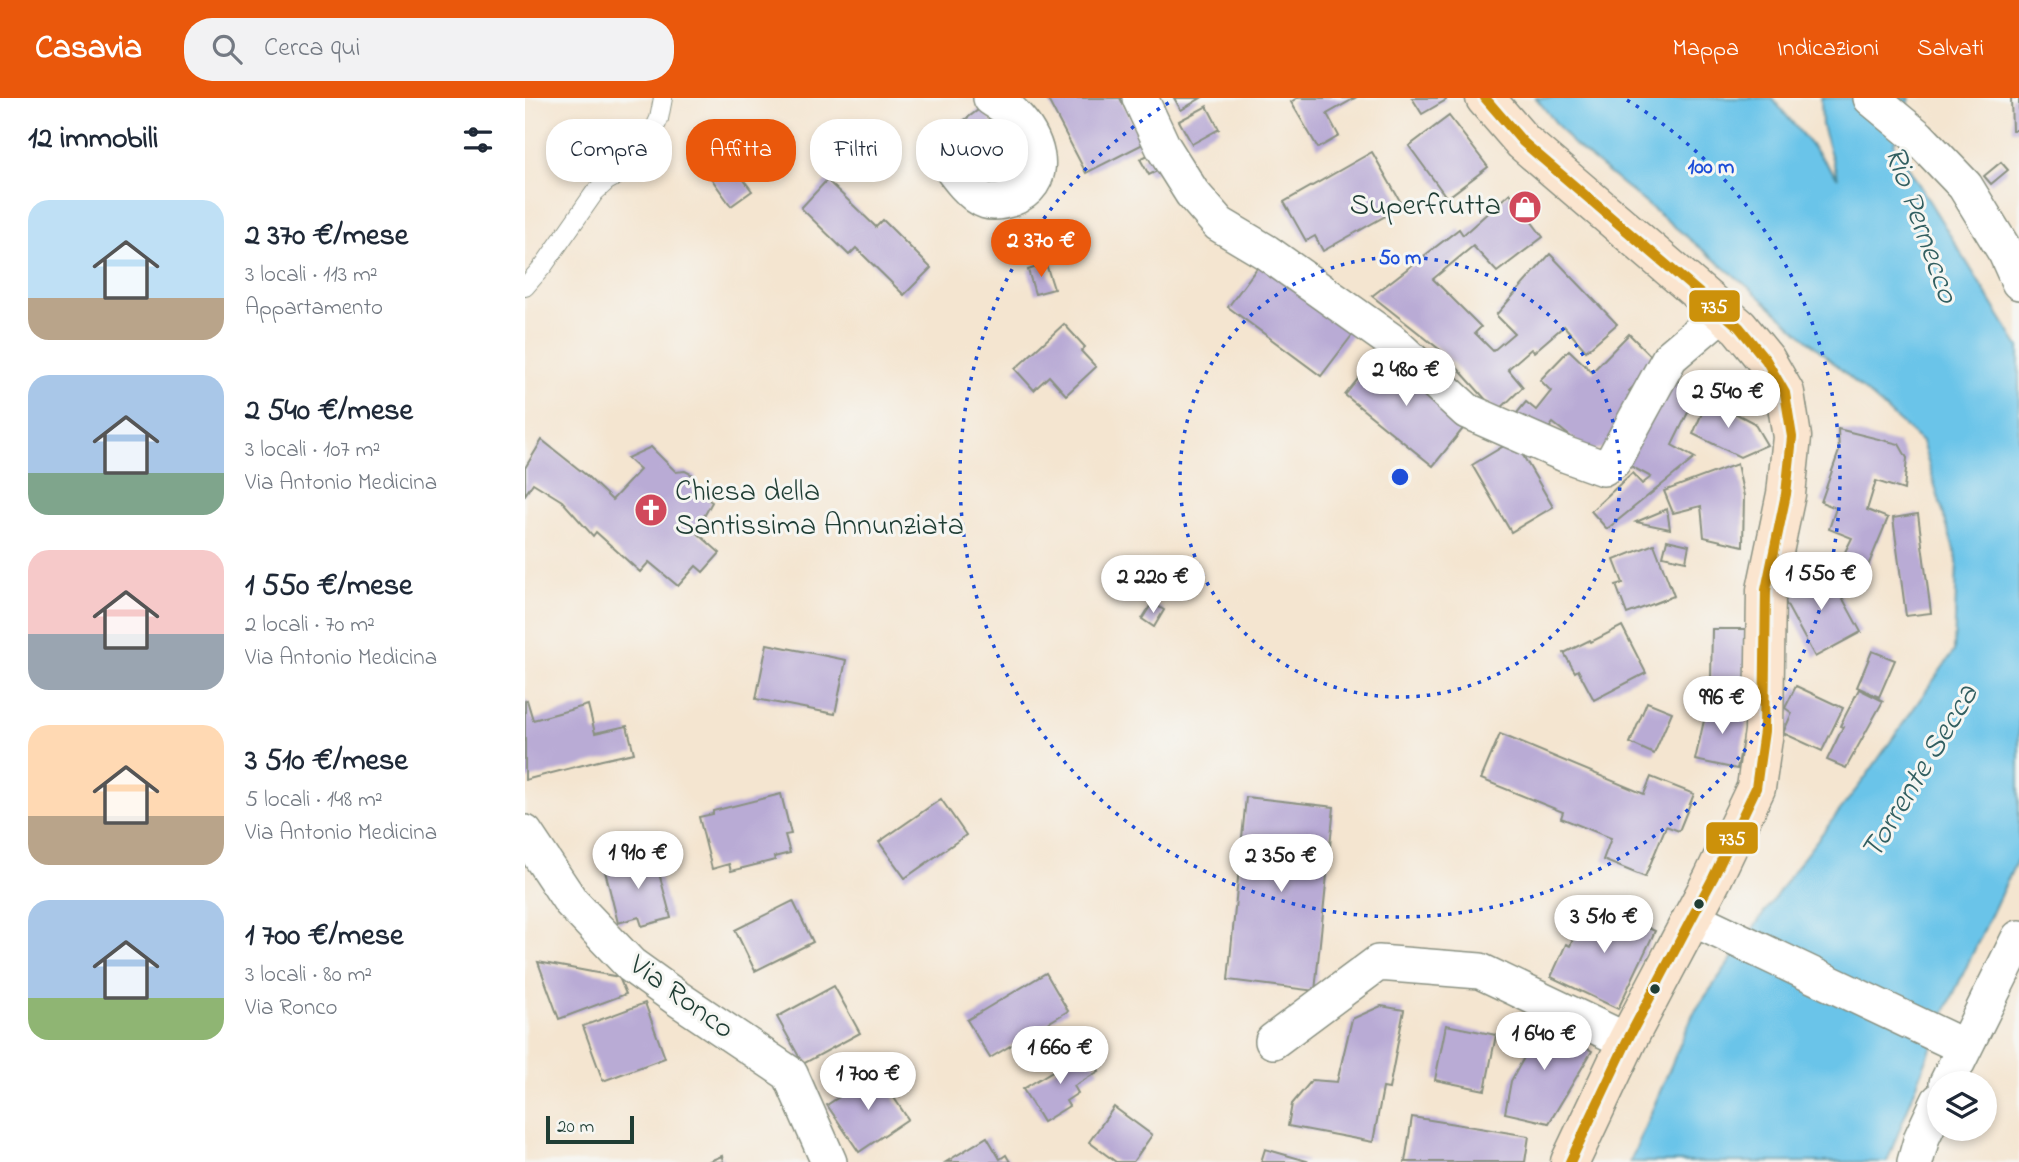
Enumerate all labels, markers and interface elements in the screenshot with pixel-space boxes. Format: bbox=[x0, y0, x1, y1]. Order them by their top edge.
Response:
search box bbox=[184, 18, 674, 81]
text: Casavia bbox=[35, 25, 142, 73]
icon: search bbox=[208, 30, 246, 68]
text: Cerca qui bbox=[264, 30, 360, 68]
text: Mappa bbox=[1672, 32, 1739, 67]
text: Indicazioni bbox=[1777, 32, 1879, 67]
text: Salvati bbox=[1917, 32, 1984, 67]
text: 12 immobili bbox=[28, 118, 158, 162]
chip: Compra bbox=[546, 119, 672, 182]
chip: Affitta bbox=[686, 119, 796, 182]
chip: Filtri bbox=[810, 119, 902, 182]
chip: Nuovo bbox=[916, 119, 1028, 182]
icon: filters bbox=[459, 121, 497, 159]
water label: Rio Pernecco bbox=[1870, 140, 1971, 311]
text: 100 m bbox=[1688, 153, 1734, 183]
place label: Superfrutta bbox=[1350, 185, 1501, 229]
shop icon: Superfrutta bbox=[1506, 188, 1544, 226]
text: 2 370 €/mese bbox=[245, 215, 408, 259]
pin: 2 370 € bbox=[976, 220, 1106, 279]
text: 2 370 € bbox=[1007, 225, 1075, 258]
icon: home bbox=[84, 228, 168, 312]
text: 50 m bbox=[1379, 244, 1421, 274]
text: 3 locali · 113 m² bbox=[245, 259, 378, 292]
line badge: 735 bbox=[1688, 289, 1741, 323]
text: Appartamento bbox=[245, 292, 383, 325]
text: 735 bbox=[1701, 295, 1727, 322]
pin: 2 480 € bbox=[1341, 348, 1471, 408]
text: 2 480 € bbox=[1373, 354, 1440, 387]
pin: 2 540 € bbox=[1663, 370, 1793, 430]
text: 2 540 € bbox=[1692, 376, 1764, 409]
text: 2 540 €/mese bbox=[245, 390, 413, 434]
icon: home bbox=[84, 403, 168, 487]
text: 3 locali · 107 m² bbox=[245, 434, 380, 467]
centre of rings bbox=[1388, 465, 1412, 489]
text: Via Antonio Medicina bbox=[245, 467, 437, 500]
place label: Chiesa della Santissima Annunziata bbox=[675, 471, 964, 549]
church icon: Chiesa della Santissima Annunziata bbox=[632, 491, 670, 529]
pin: 1 550 € bbox=[1756, 552, 1886, 612]
pin: 2 220 € bbox=[1088, 556, 1218, 615]
text: 1 550 € bbox=[1785, 558, 1857, 591]
text: 2 220 € bbox=[1117, 561, 1189, 594]
text: 1 550 €/mese bbox=[245, 565, 412, 609]
icon: home bbox=[84, 578, 168, 662]
text: 2 locali · 70 m² bbox=[245, 609, 375, 642]
text: Via Antonio Medicina bbox=[245, 642, 437, 675]
pin: 996 € bbox=[1673, 676, 1771, 736]
water label: Torrente Secca bbox=[1850, 676, 1992, 870]
text: 996 € bbox=[1699, 682, 1745, 715]
text: 3 510 €/mese bbox=[245, 740, 408, 784]
icon: home bbox=[84, 753, 168, 837]
text: 5 locali · 148 m² bbox=[245, 784, 383, 817]
text: Via Antonio Medicina bbox=[245, 817, 437, 850]
line badge: 735 bbox=[1705, 821, 1759, 855]
text: 735 bbox=[1719, 827, 1745, 854]
pin: 1 910 € bbox=[573, 832, 703, 891]
pin: 2 350 € bbox=[1216, 834, 1346, 894]
text: 1 910 € bbox=[608, 837, 668, 870]
text: 2 350 € bbox=[1245, 840, 1317, 873]
pin: 3 510 € bbox=[1539, 896, 1669, 955]
unlabelled marker bbox=[1692, 897, 1706, 911]
text: 3 510 € bbox=[1570, 901, 1638, 934]
text: 1 700 €/mese bbox=[245, 915, 403, 959]
icon: home bbox=[84, 928, 168, 1012]
street label: Via Ronco bbox=[618, 944, 743, 1051]
text: 3 locali · 80 m² bbox=[245, 959, 372, 992]
unlabelled marker bbox=[1648, 982, 1662, 996]
text: Via Ronco bbox=[245, 992, 337, 1025]
pin: 1 640 € bbox=[1479, 1012, 1609, 1072]
text: 1 640 € bbox=[1512, 1018, 1576, 1051]
pin: 1 660 € bbox=[995, 1026, 1125, 1086]
text: 1 660 € bbox=[1027, 1032, 1093, 1065]
pin: 1 700 € bbox=[803, 1052, 933, 1112]
text: 1 700 € bbox=[836, 1058, 900, 1091]
map controls bbox=[1927, 1071, 1997, 1141]
button: layers bbox=[1927, 1071, 1997, 1141]
scale bar bbox=[546, 1113, 633, 1145]
text: 20 m bbox=[557, 1114, 594, 1141]

